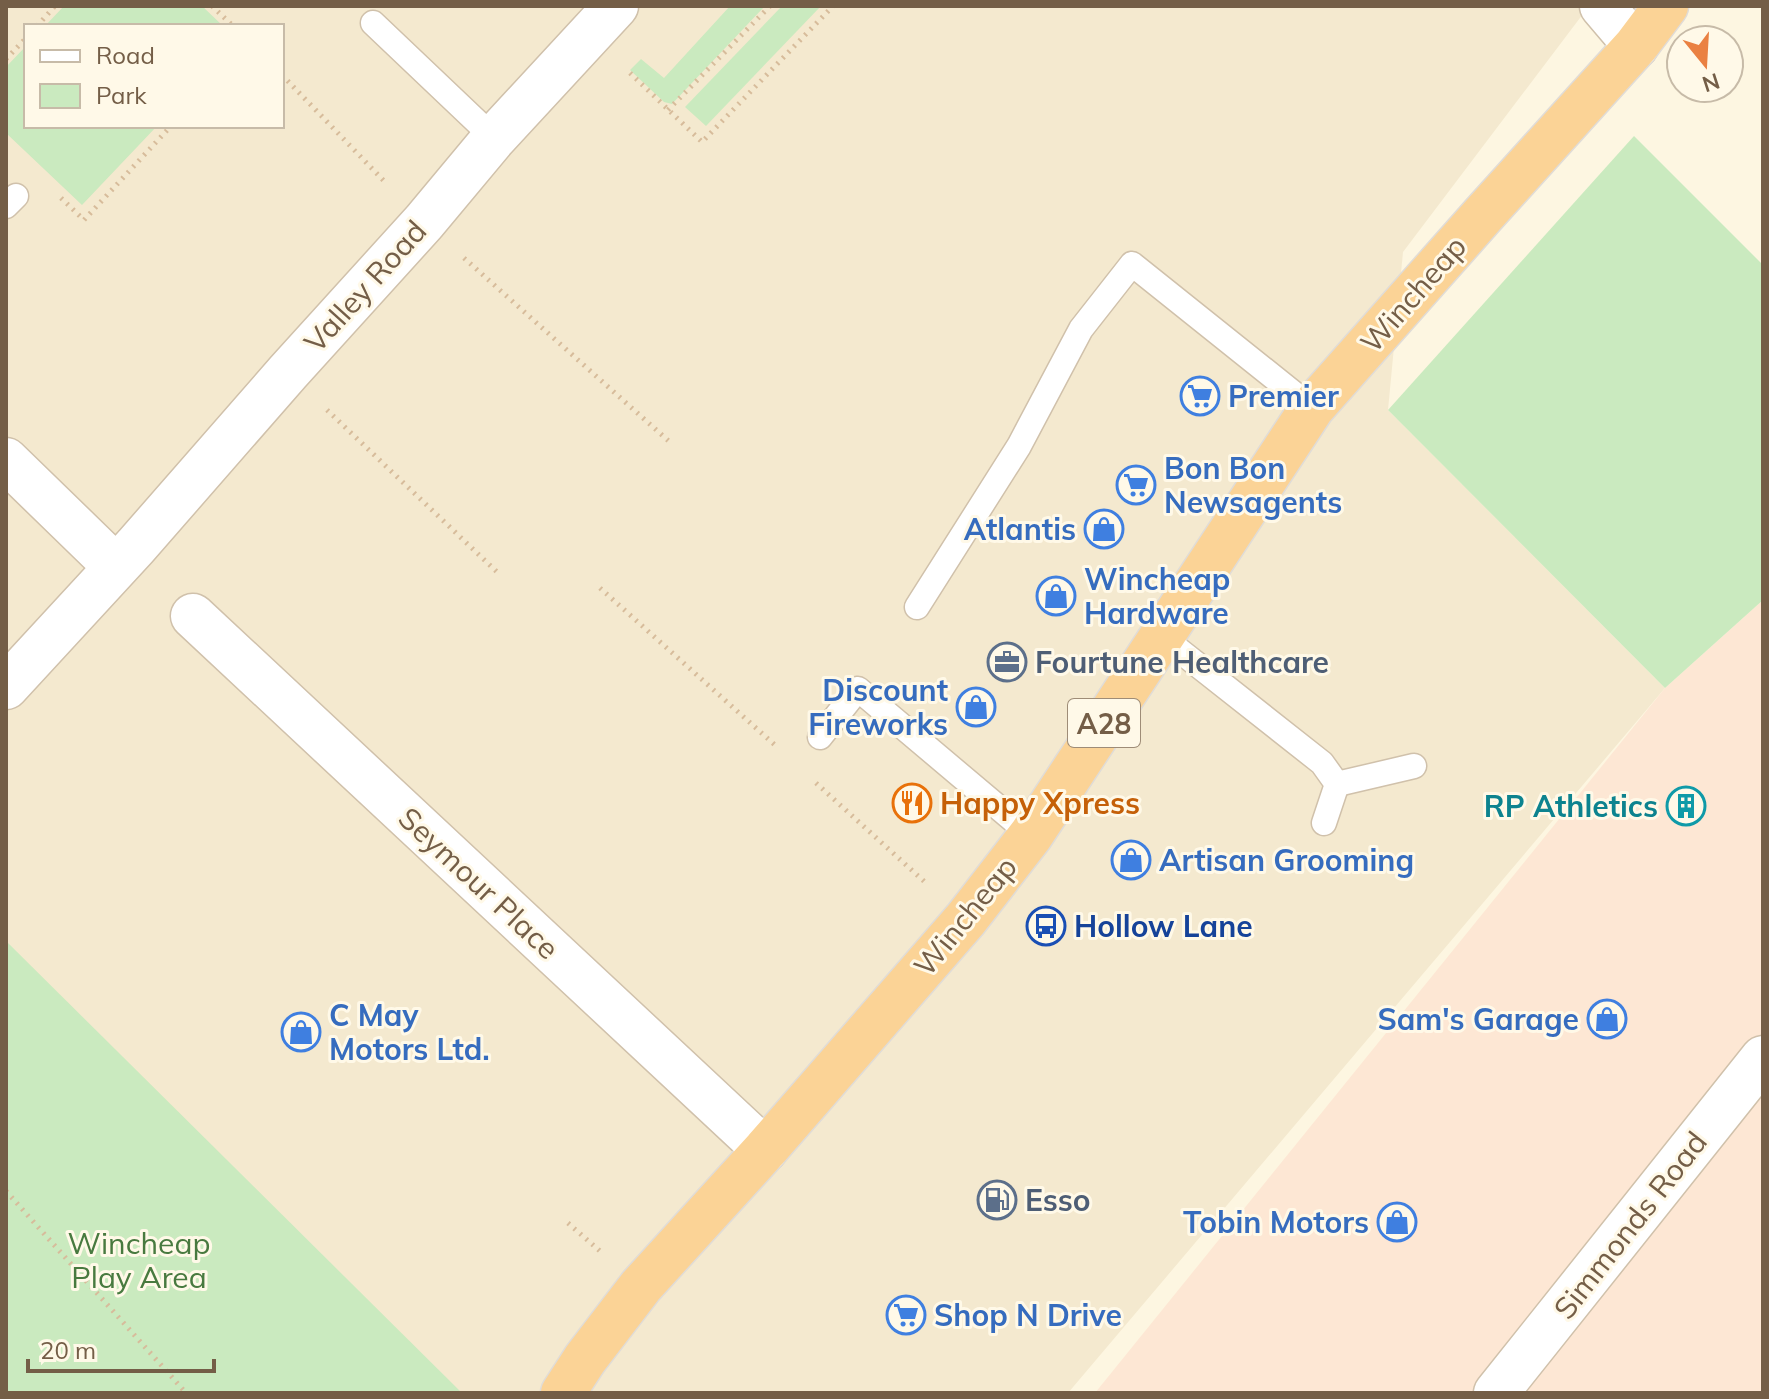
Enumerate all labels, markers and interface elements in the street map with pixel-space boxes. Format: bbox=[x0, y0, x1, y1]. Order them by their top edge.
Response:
legend bbox=[24, 24, 284, 128]
north arrow bbox=[1665, 24, 1745, 104]
text: Road bbox=[96, 40, 155, 70]
text: N bbox=[1699, 67, 1723, 99]
text: Park bbox=[96, 80, 147, 110]
street label: Valley Road bbox=[296, 212, 434, 360]
street label: Wincheap bbox=[1352, 228, 1474, 360]
supermarket icon: Premier bbox=[1179, 375, 1221, 417]
place label: Premier bbox=[1228, 377, 1339, 415]
place label: Bon Bon Newsagents bbox=[1164, 449, 1342, 521]
supermarket icon: Bon Bon Newsagents bbox=[1115, 464, 1157, 506]
shop icon: Atlantis bbox=[1083, 508, 1125, 550]
place label: Atlantis bbox=[964, 510, 1076, 548]
place label: Wincheap Hardware bbox=[1084, 560, 1230, 632]
shop icon: Wincheap Hardware bbox=[1035, 575, 1077, 617]
office icon: Fourtune Healthcare bbox=[986, 641, 1028, 683]
place label: Fourtune Healthcare bbox=[1035, 643, 1329, 681]
place label: Discount Fireworks bbox=[808, 671, 948, 743]
shop icon: Discount Fireworks bbox=[955, 686, 997, 728]
road number: A28 bbox=[1068, 699, 1140, 747]
restaurant icon: Happy Xpress bbox=[891, 782, 933, 824]
place label: Happy Xpress bbox=[940, 784, 1140, 822]
building icon: RP Athletics bbox=[1665, 785, 1707, 827]
place label: RP Athletics bbox=[1484, 787, 1658, 825]
street label: Seymour Place bbox=[391, 799, 567, 967]
shop icon: Artisan Grooming bbox=[1110, 839, 1152, 881]
place label: Artisan Grooming bbox=[1159, 841, 1414, 879]
street label: Wincheap bbox=[905, 849, 1025, 983]
bus stop icon: Hollow Lane bbox=[1025, 905, 1067, 947]
place label: Hollow Lane bbox=[1074, 907, 1253, 945]
place label: C May Motors Ltd. bbox=[329, 996, 490, 1068]
shop icon: Sam's Garage bbox=[1586, 998, 1628, 1040]
place label: Sam's Garage bbox=[1377, 1000, 1579, 1038]
shop icon: C May Motors Ltd. bbox=[280, 1011, 322, 1053]
street label: Simmonds Road bbox=[1545, 1124, 1715, 1326]
fuel station icon: Esso bbox=[976, 1179, 1018, 1221]
place label: Esso bbox=[1025, 1181, 1091, 1219]
shop icon: Tobin Motors bbox=[1376, 1201, 1418, 1243]
place label: Tobin Motors bbox=[1183, 1203, 1369, 1241]
park label: Wincheap Play Area bbox=[68, 1224, 210, 1296]
supermarket icon: Shop N Drive bbox=[885, 1294, 927, 1336]
place label: Shop N Drive bbox=[934, 1296, 1122, 1334]
scale bar bbox=[28, 1323, 214, 1373]
text: 20 m bbox=[40, 1335, 96, 1365]

